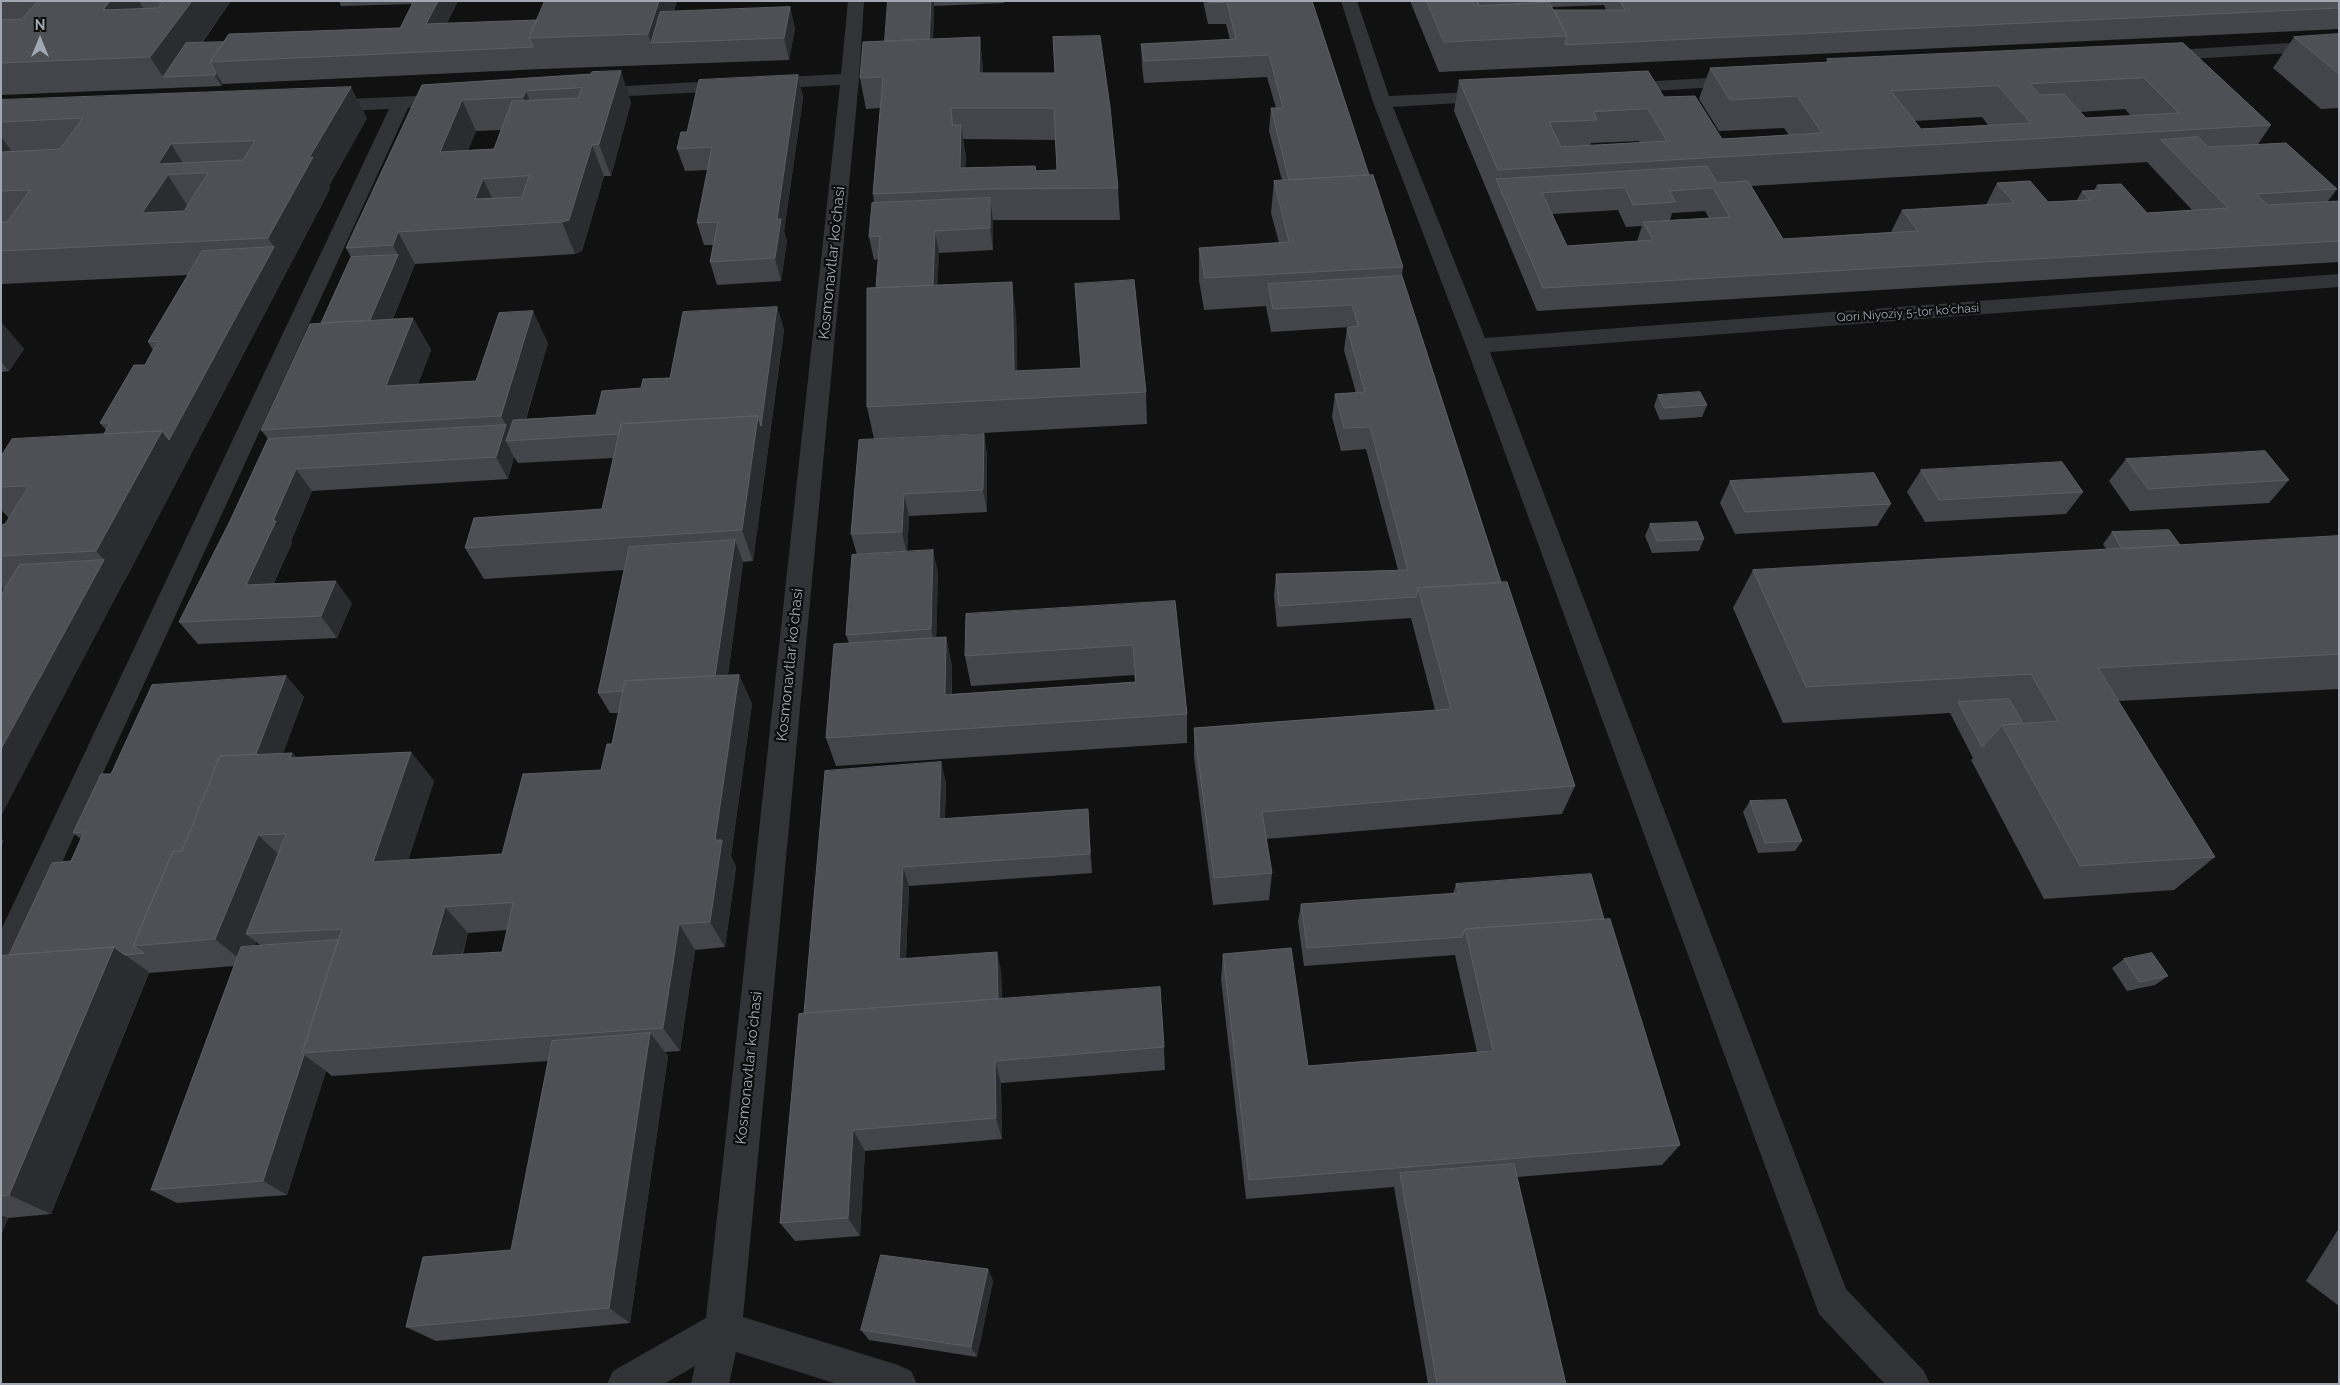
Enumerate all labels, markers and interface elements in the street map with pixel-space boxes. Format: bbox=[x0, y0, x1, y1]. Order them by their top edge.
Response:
north arrow bbox=[15, 15, 65, 65]
text: N bbox=[35, 17, 45, 33]
street label: Kosmonavtlar koʻchasi bbox=[815, 186, 849, 340]
street label: Qori Niyoziy 5-tor ko'chasi bbox=[1836, 301, 1980, 325]
street label: Kosmonavtlar koʻchasi bbox=[773, 588, 807, 742]
street label: Kosmonavtlar koʻchasi bbox=[732, 991, 766, 1145]

